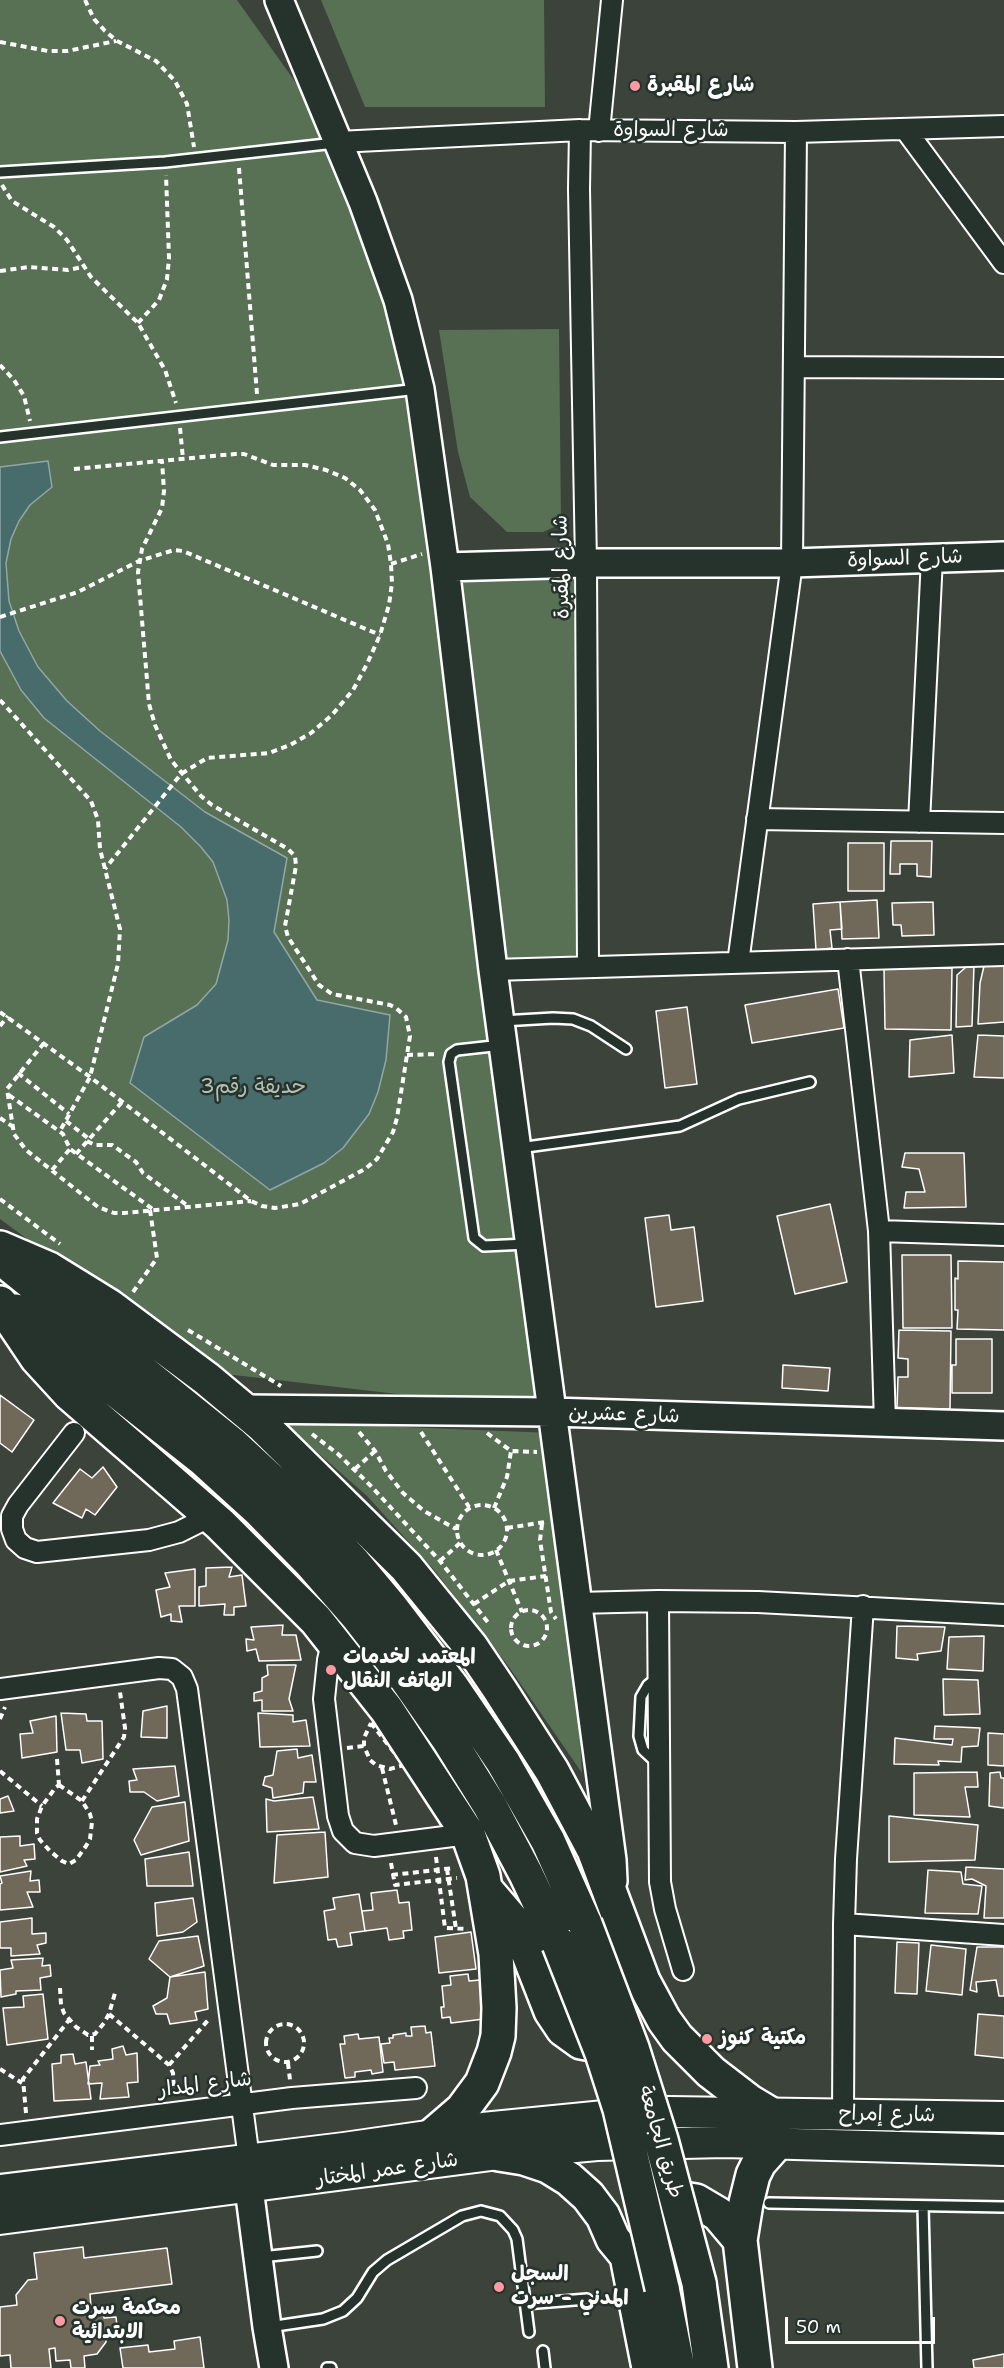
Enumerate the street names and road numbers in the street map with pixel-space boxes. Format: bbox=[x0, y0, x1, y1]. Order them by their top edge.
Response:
street label: شارع السواوة bbox=[613, 118, 729, 144]
street label: شارع المقبرة bbox=[548, 515, 576, 619]
street label: شارع السواوة bbox=[847, 544, 963, 574]
street label: شارع عشرين bbox=[568, 1400, 680, 1430]
street label: شارع المدار bbox=[157, 2067, 253, 2103]
street label: طريق الجامعة bbox=[632, 2083, 688, 2201]
street label: شارع إمراح bbox=[838, 2102, 936, 2128]
street label: شارع عمر المختار bbox=[314, 2148, 460, 2192]

